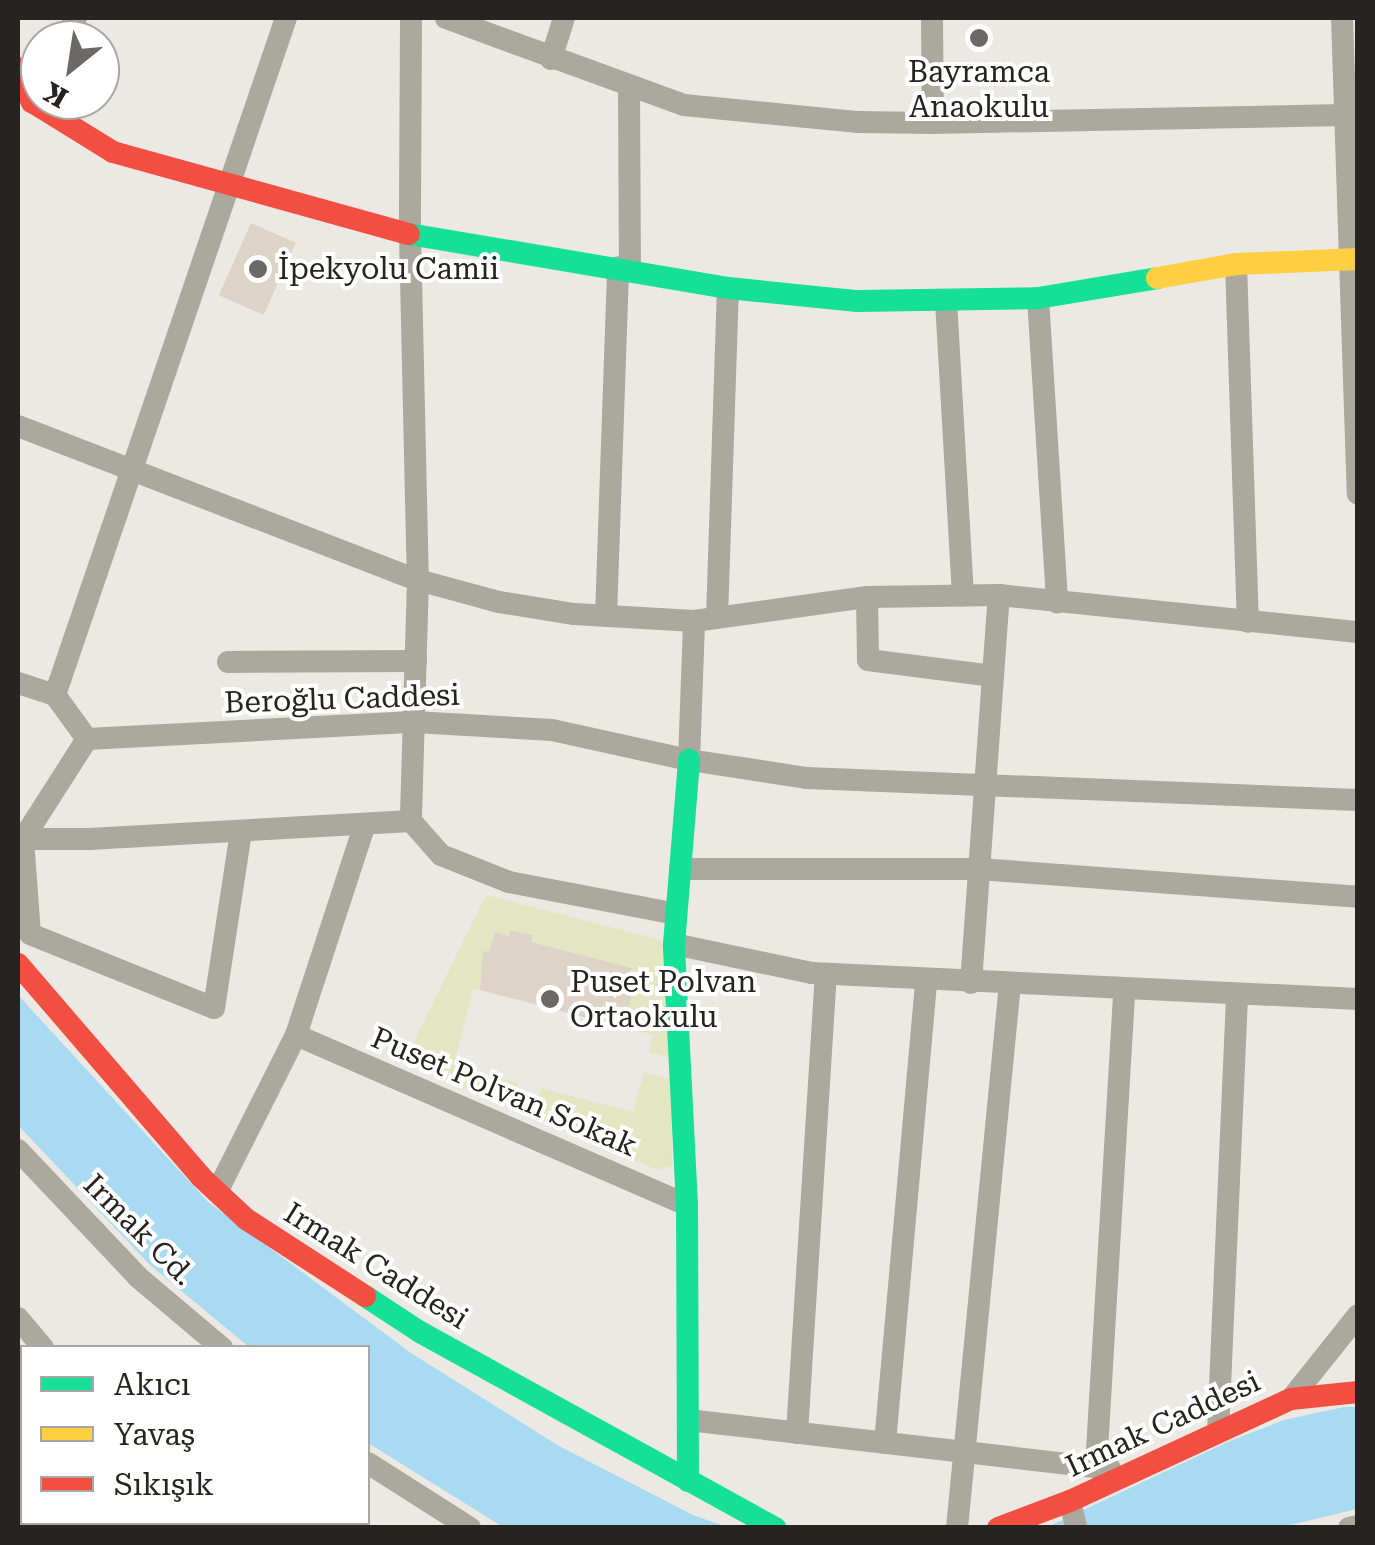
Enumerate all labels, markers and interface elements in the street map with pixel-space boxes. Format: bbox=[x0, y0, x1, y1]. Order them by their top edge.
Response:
north arrow bbox=[20, 20, 120, 120]
marker: Bayramca Anaokulu bbox=[968, 27, 990, 49]
place label: Bayramca Anaokulu bbox=[908, 54, 1050, 124]
text: K bbox=[38, 75, 74, 114]
place label: İpekyolu Camii bbox=[278, 251, 499, 287]
marker: İpekyolu Camii bbox=[247, 258, 269, 280]
street label: Beroğlu Caddesi bbox=[224, 677, 460, 721]
place label: Puset Polvan Ortaokulu bbox=[570, 964, 756, 1034]
marker: Puset Polvan Ortaokulu bbox=[539, 988, 561, 1010]
street label: Puset Polvan Sokak bbox=[366, 1020, 642, 1164]
street label: Irmak Cd. bbox=[76, 1167, 202, 1293]
street label: Irmak Caddesi bbox=[277, 1195, 475, 1337]
legend bbox=[20, 1345, 370, 1525]
street label: Irmak Caddesi bbox=[1060, 1363, 1266, 1485]
text: Akıcı bbox=[114, 1367, 190, 1402]
text: Yavaş bbox=[114, 1417, 195, 1452]
text: Sıkışık bbox=[114, 1467, 214, 1502]

